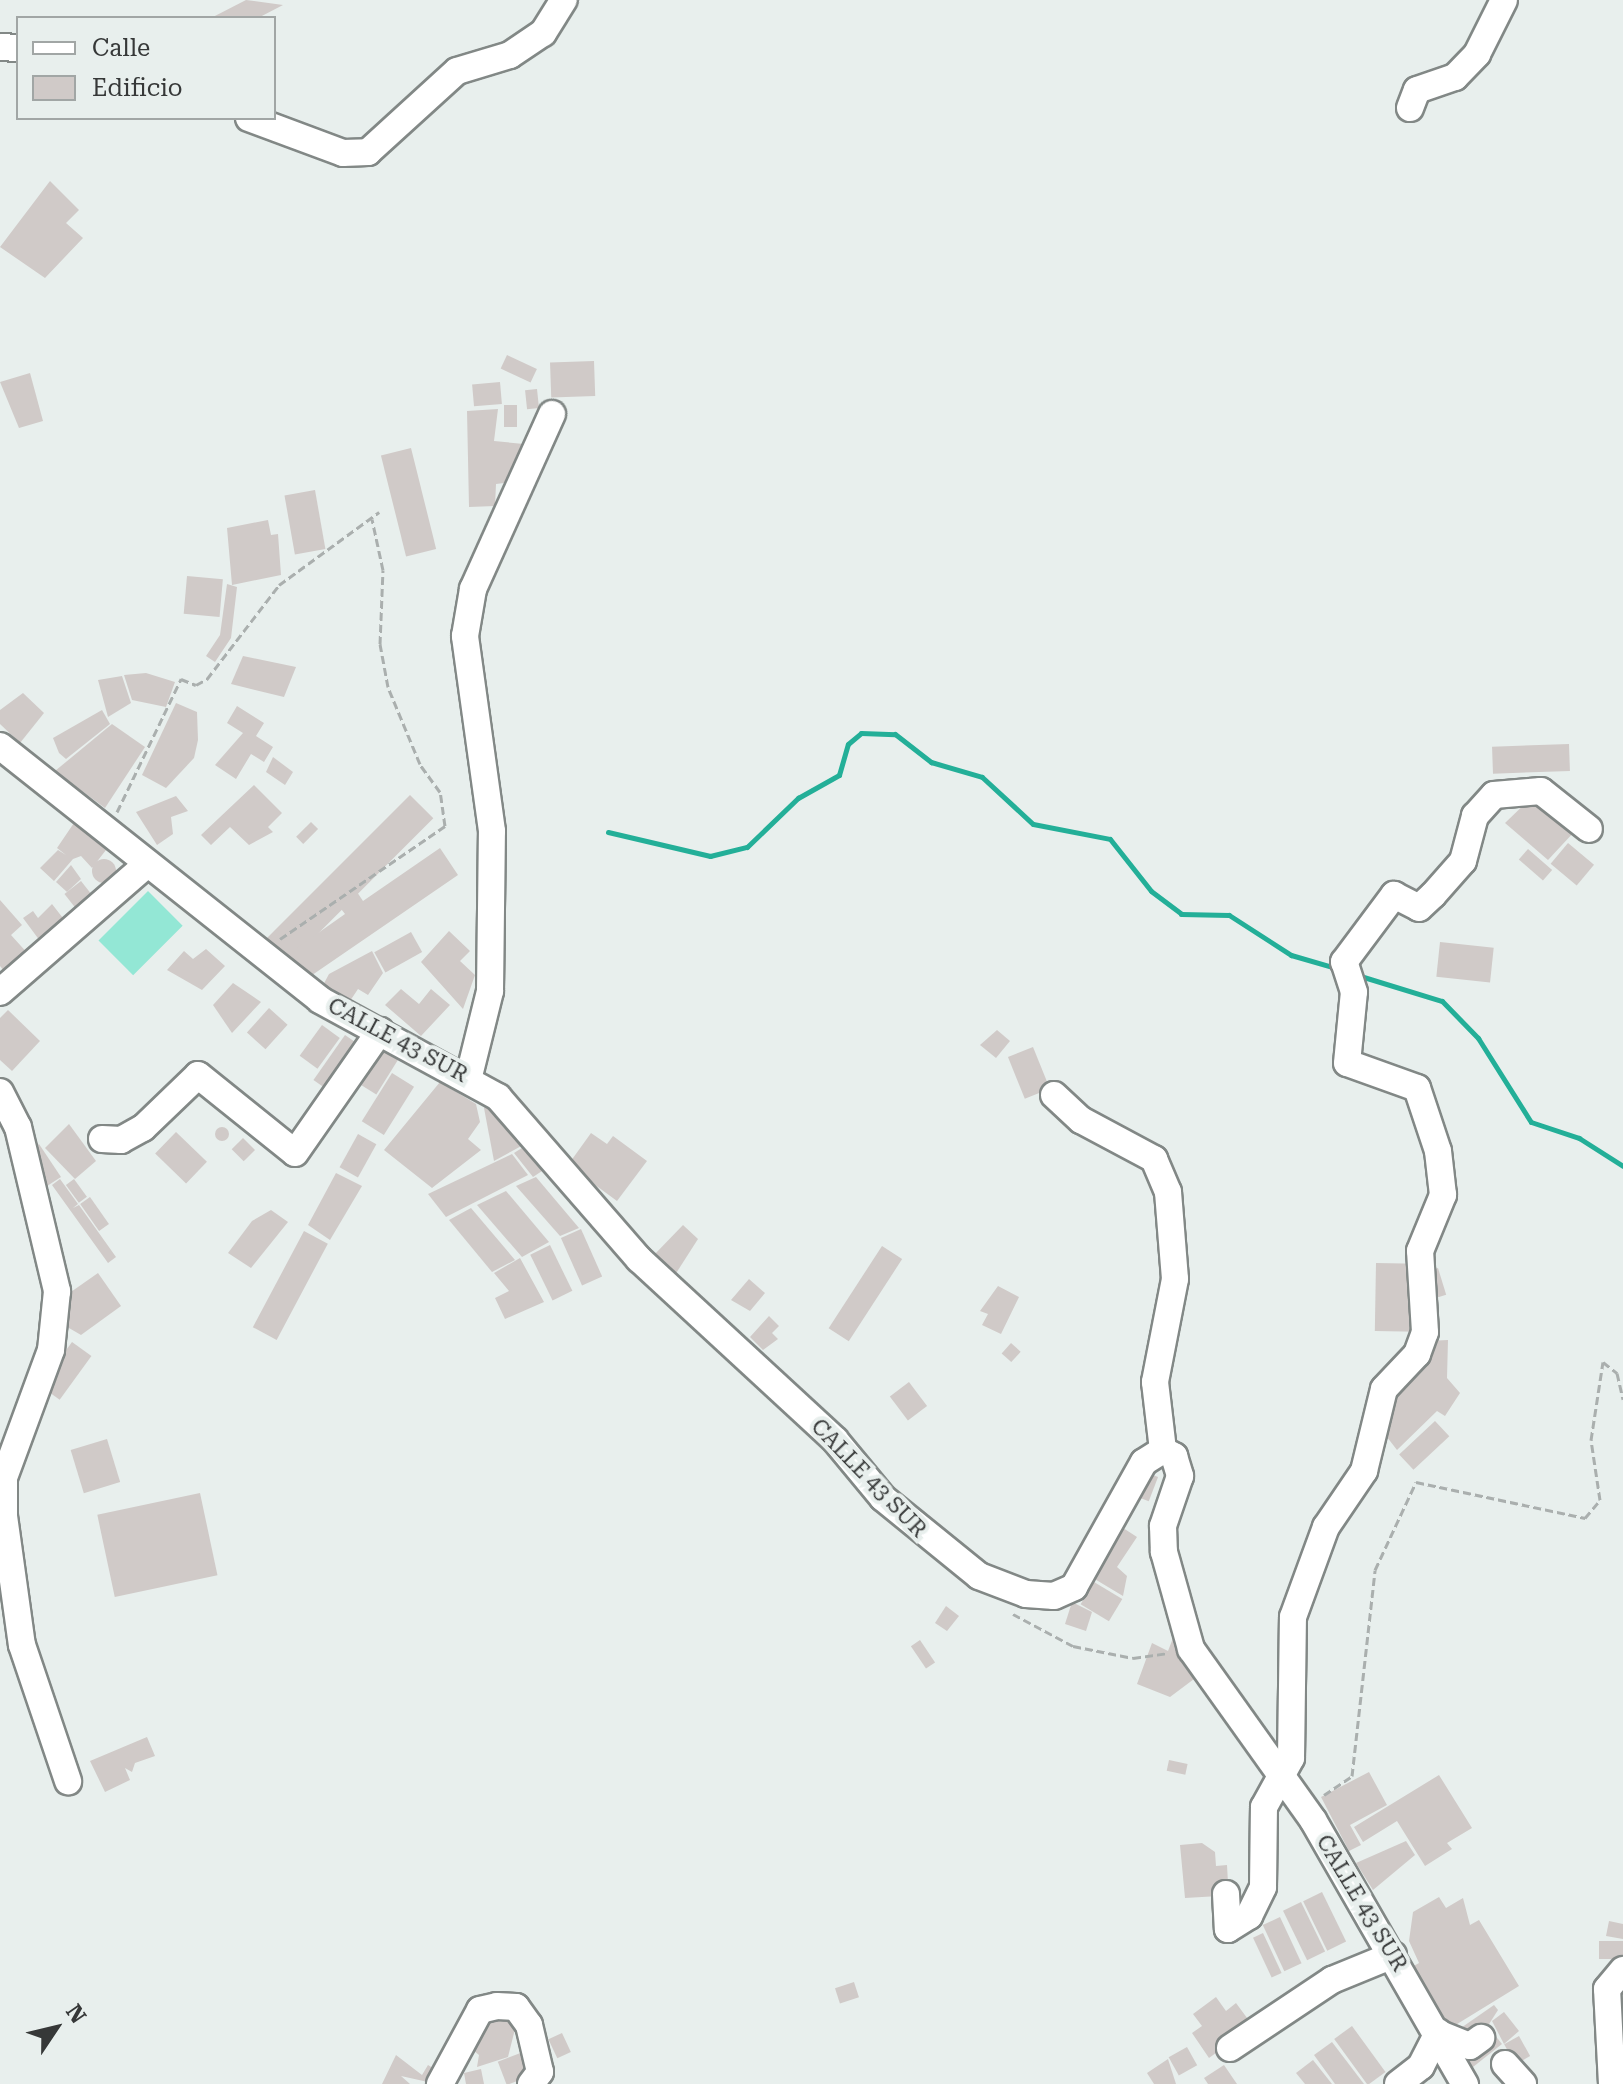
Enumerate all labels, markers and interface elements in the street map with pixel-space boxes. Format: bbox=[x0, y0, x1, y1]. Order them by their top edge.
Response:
legend bbox=[16, 16, 276, 120]
text: Calle bbox=[92, 34, 150, 62]
text: Edificio bbox=[92, 74, 183, 102]
street label: CALLE 43 SUR bbox=[324, 992, 472, 1088]
street label: CALLE 43 SUR bbox=[806, 1413, 932, 1543]
street label: CALLE 43 SUR bbox=[1311, 1830, 1413, 1976]
north arrow bbox=[16, 1988, 96, 2068]
text: N bbox=[61, 2000, 91, 2028]

